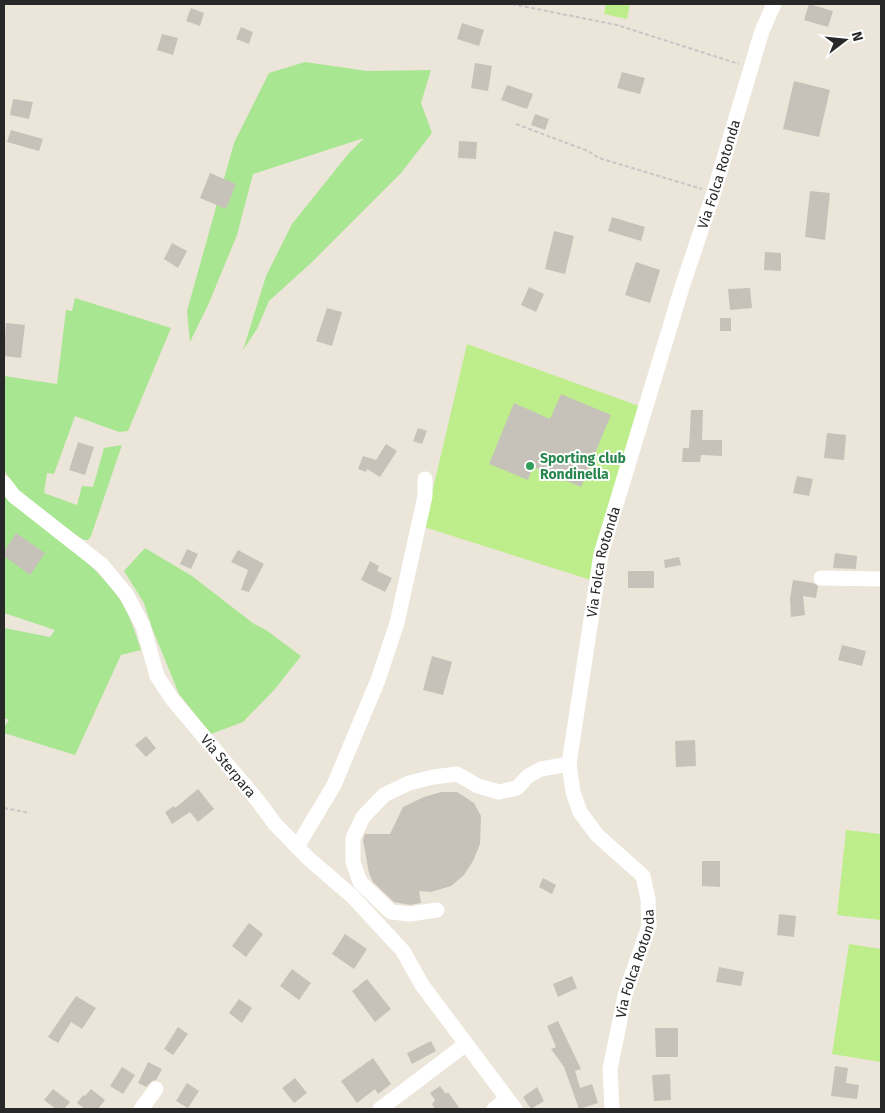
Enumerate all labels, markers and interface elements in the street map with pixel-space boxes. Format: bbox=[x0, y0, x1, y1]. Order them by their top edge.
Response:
north arrow bbox=[820, 15, 870, 65]
text: N bbox=[848, 30, 866, 43]
street label: Via Folca Rotonda bbox=[694, 118, 744, 231]
place label: Sporting club Rondinella bbox=[540, 450, 626, 483]
marker: Sporting club Rondinella bbox=[524, 460, 536, 472]
street label: Via Folca Rotonda bbox=[583, 504, 623, 619]
street label: Via Sterpara bbox=[197, 731, 260, 801]
street label: Via Folca Rotonda bbox=[612, 909, 657, 1019]

